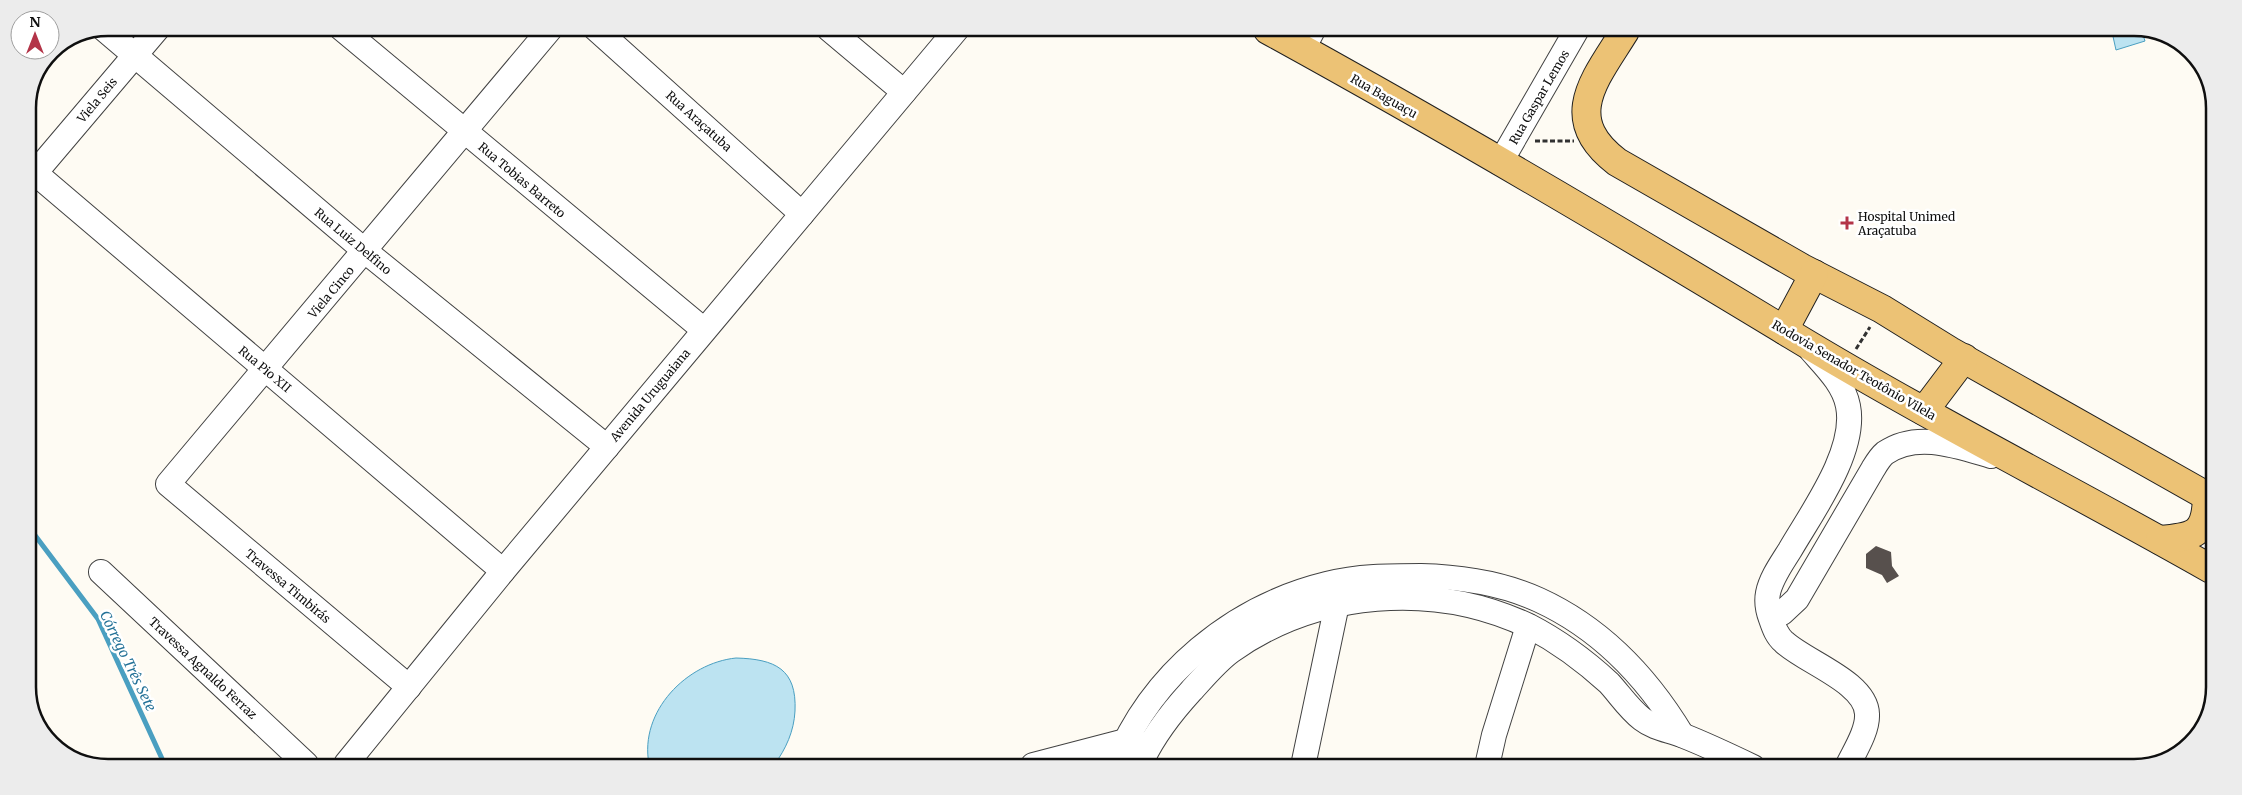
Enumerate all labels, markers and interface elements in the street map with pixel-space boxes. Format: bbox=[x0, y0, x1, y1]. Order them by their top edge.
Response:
north arrow bbox=[10, 10, 60, 60]
text: N bbox=[29, 13, 41, 31]
street label: Rua Gaspar Lemos bbox=[1506, 47, 1572, 147]
street label: Rua Baguaçu bbox=[1348, 71, 1420, 121]
street label: Viela Seis bbox=[73, 74, 120, 126]
street label: Rua Araçatuba bbox=[663, 88, 735, 155]
street label: Rua Tobias Barreto bbox=[475, 139, 569, 221]
street label: Rua Luiz Delfino bbox=[311, 204, 395, 278]
place label: Hospital Unimed Araçatuba bbox=[1857, 209, 1955, 238]
marker: Hospital Unimed Araçatuba bbox=[1840, 216, 1854, 230]
street label: Viela Cinco bbox=[304, 263, 357, 322]
street label: Rodovia Senador Teotônio Vilela bbox=[1769, 317, 1939, 423]
street label: Rua Pio XII bbox=[236, 343, 294, 395]
street label: Avenida Uruguaiana bbox=[606, 345, 694, 445]
street label: Travessa Timbirás bbox=[242, 546, 334, 626]
water label: Córrego Três Sete bbox=[96, 608, 160, 714]
street label: Travessa Agnaldo Ferraz bbox=[146, 614, 260, 722]

